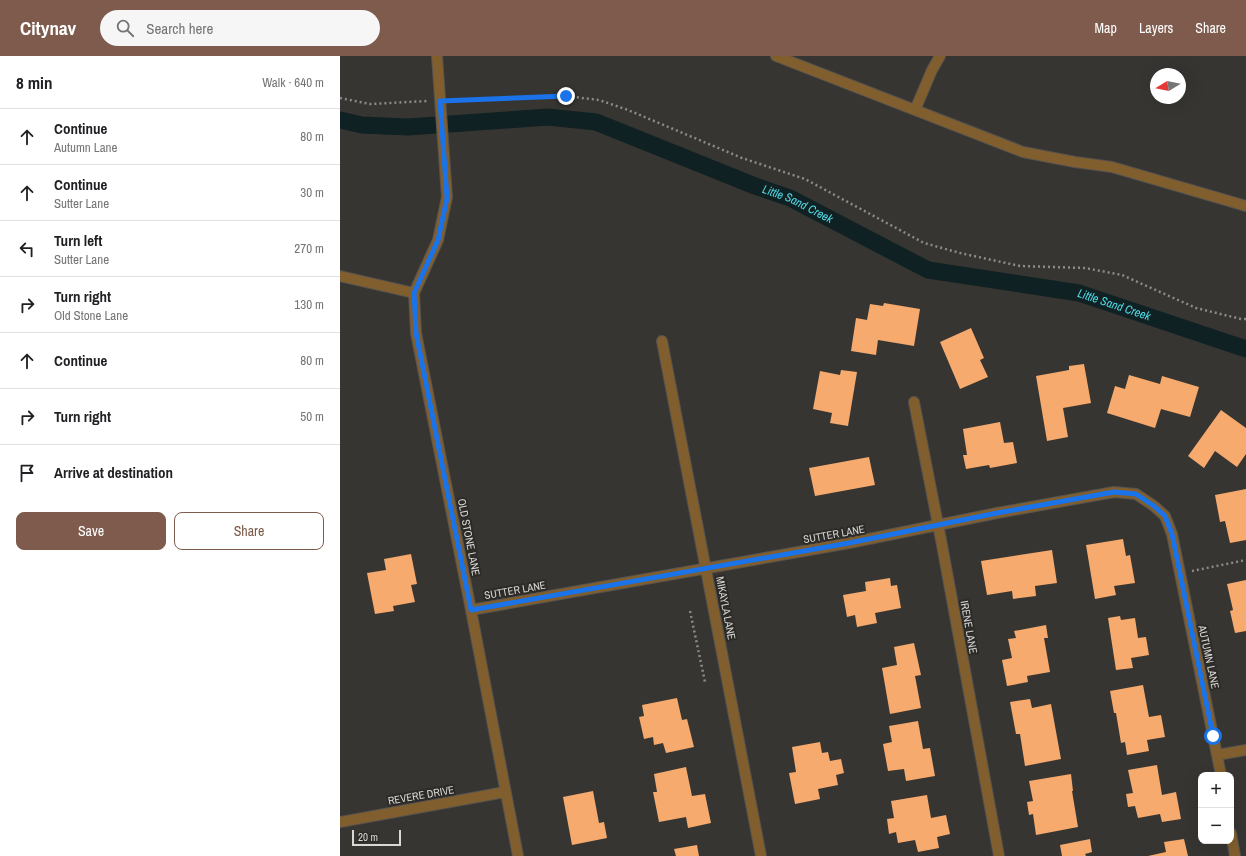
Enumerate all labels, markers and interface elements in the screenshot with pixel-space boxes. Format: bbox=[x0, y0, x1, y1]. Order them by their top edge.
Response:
search box bbox=[100, 10, 380, 46]
text: Citynav bbox=[20, 15, 76, 41]
icon: search bbox=[114, 17, 136, 39]
text: Search here bbox=[146, 18, 213, 39]
text: Map bbox=[1095, 19, 1117, 37]
text: Layers bbox=[1139, 19, 1173, 37]
text: Share bbox=[1195, 19, 1226, 37]
north arrow bbox=[1150, 68, 1186, 104]
text: 8 min bbox=[16, 71, 52, 94]
text: Walk · 640 m bbox=[262, 74, 324, 91]
route end bbox=[557, 87, 575, 105]
text: Continue bbox=[54, 118, 107, 139]
icon: ahead bbox=[16, 126, 38, 148]
text: 80 m bbox=[300, 128, 324, 145]
text: Autumn Lane bbox=[54, 139, 117, 156]
text: Continue bbox=[54, 174, 107, 195]
water label: Little Sand Creek bbox=[760, 181, 837, 228]
icon: ahead bbox=[16, 182, 38, 204]
text: 30 m bbox=[300, 184, 324, 201]
text: Sutter Lane bbox=[54, 195, 109, 212]
text: Turn left bbox=[54, 230, 102, 251]
icon: left bbox=[16, 238, 38, 260]
text: 270 m bbox=[294, 240, 324, 257]
text: Sutter Lane bbox=[54, 251, 109, 268]
water label: Little Sand Creek bbox=[1075, 285, 1154, 325]
text: Turn right bbox=[54, 286, 111, 307]
icon: right bbox=[16, 294, 38, 316]
text: 130 m bbox=[294, 296, 324, 313]
text: Old Stone Lane bbox=[54, 307, 128, 324]
icon: ahead bbox=[16, 350, 38, 372]
text: Continue bbox=[54, 350, 107, 371]
text: 80 m bbox=[300, 352, 324, 369]
icon: right bbox=[16, 406, 38, 428]
text: Turn right bbox=[54, 406, 111, 427]
text: 50 m bbox=[300, 408, 324, 425]
icon: arrive bbox=[16, 462, 38, 484]
text: Arrive at destination bbox=[54, 462, 173, 483]
street label: OLD STONE LANE bbox=[455, 497, 483, 577]
button: Save bbox=[16, 512, 166, 550]
button: Share bbox=[174, 512, 324, 550]
street label: SUTTER LANE bbox=[802, 522, 866, 546]
street label: MIKAYLA LANE bbox=[713, 575, 739, 641]
street label: SUTTER LANE bbox=[483, 578, 547, 602]
street label: IRENE LANE bbox=[957, 599, 981, 655]
street label: AUTUMN LANE bbox=[1195, 623, 1223, 690]
route start bbox=[1204, 727, 1222, 745]
map controls bbox=[1198, 772, 1234, 844]
button: + bbox=[1198, 772, 1234, 808]
street label: REVERE DRIVE bbox=[387, 782, 455, 808]
button: − bbox=[1198, 808, 1234, 844]
scale bar bbox=[352, 828, 401, 847]
text: 20 m bbox=[358, 830, 378, 844]

